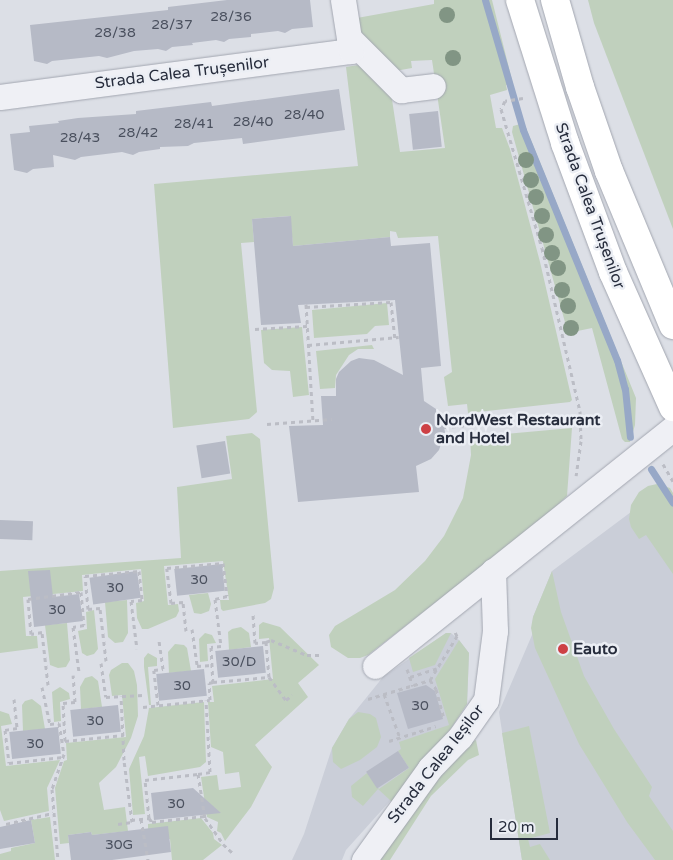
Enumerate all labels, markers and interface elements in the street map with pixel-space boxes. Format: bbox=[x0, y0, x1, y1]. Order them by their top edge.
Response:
house number: 28/36 bbox=[210, 9, 252, 25]
house number: 28/37 bbox=[151, 17, 193, 33]
house number: 28/38 bbox=[94, 25, 136, 41]
street label: Strada Calea Trușenilor bbox=[94, 53, 270, 93]
house number: 28/40 bbox=[284, 107, 324, 123]
house number: 28/40 bbox=[233, 114, 273, 130]
house number: 28/41 bbox=[174, 116, 214, 132]
street label: Strada Calea Trușenilor bbox=[551, 120, 629, 292]
house number: 28/42 bbox=[118, 125, 158, 141]
house number: 28/43 bbox=[60, 130, 100, 146]
place label: NordWest Restaurant and Hotel bbox=[436, 410, 600, 448]
marker: NordWest Restaurant and Hotel bbox=[420, 423, 432, 435]
house number: 30 bbox=[190, 572, 208, 588]
house number: 30 bbox=[106, 580, 124, 596]
house number: 30 bbox=[48, 602, 66, 618]
place label: Eauto bbox=[573, 639, 617, 659]
marker: Eauto bbox=[557, 643, 569, 655]
house number: 30/D bbox=[222, 654, 256, 670]
house number: 30 bbox=[173, 678, 191, 694]
house number: 30 bbox=[411, 698, 429, 714]
street label: Strada Calea Ieșilor bbox=[384, 701, 488, 827]
house number: 30 bbox=[86, 713, 104, 729]
house number: 30 bbox=[26, 736, 44, 752]
house number: 30 bbox=[167, 796, 185, 812]
scale bar bbox=[493, 808, 560, 840]
text: 20 m bbox=[498, 818, 535, 836]
house number: 30G bbox=[105, 837, 133, 853]

